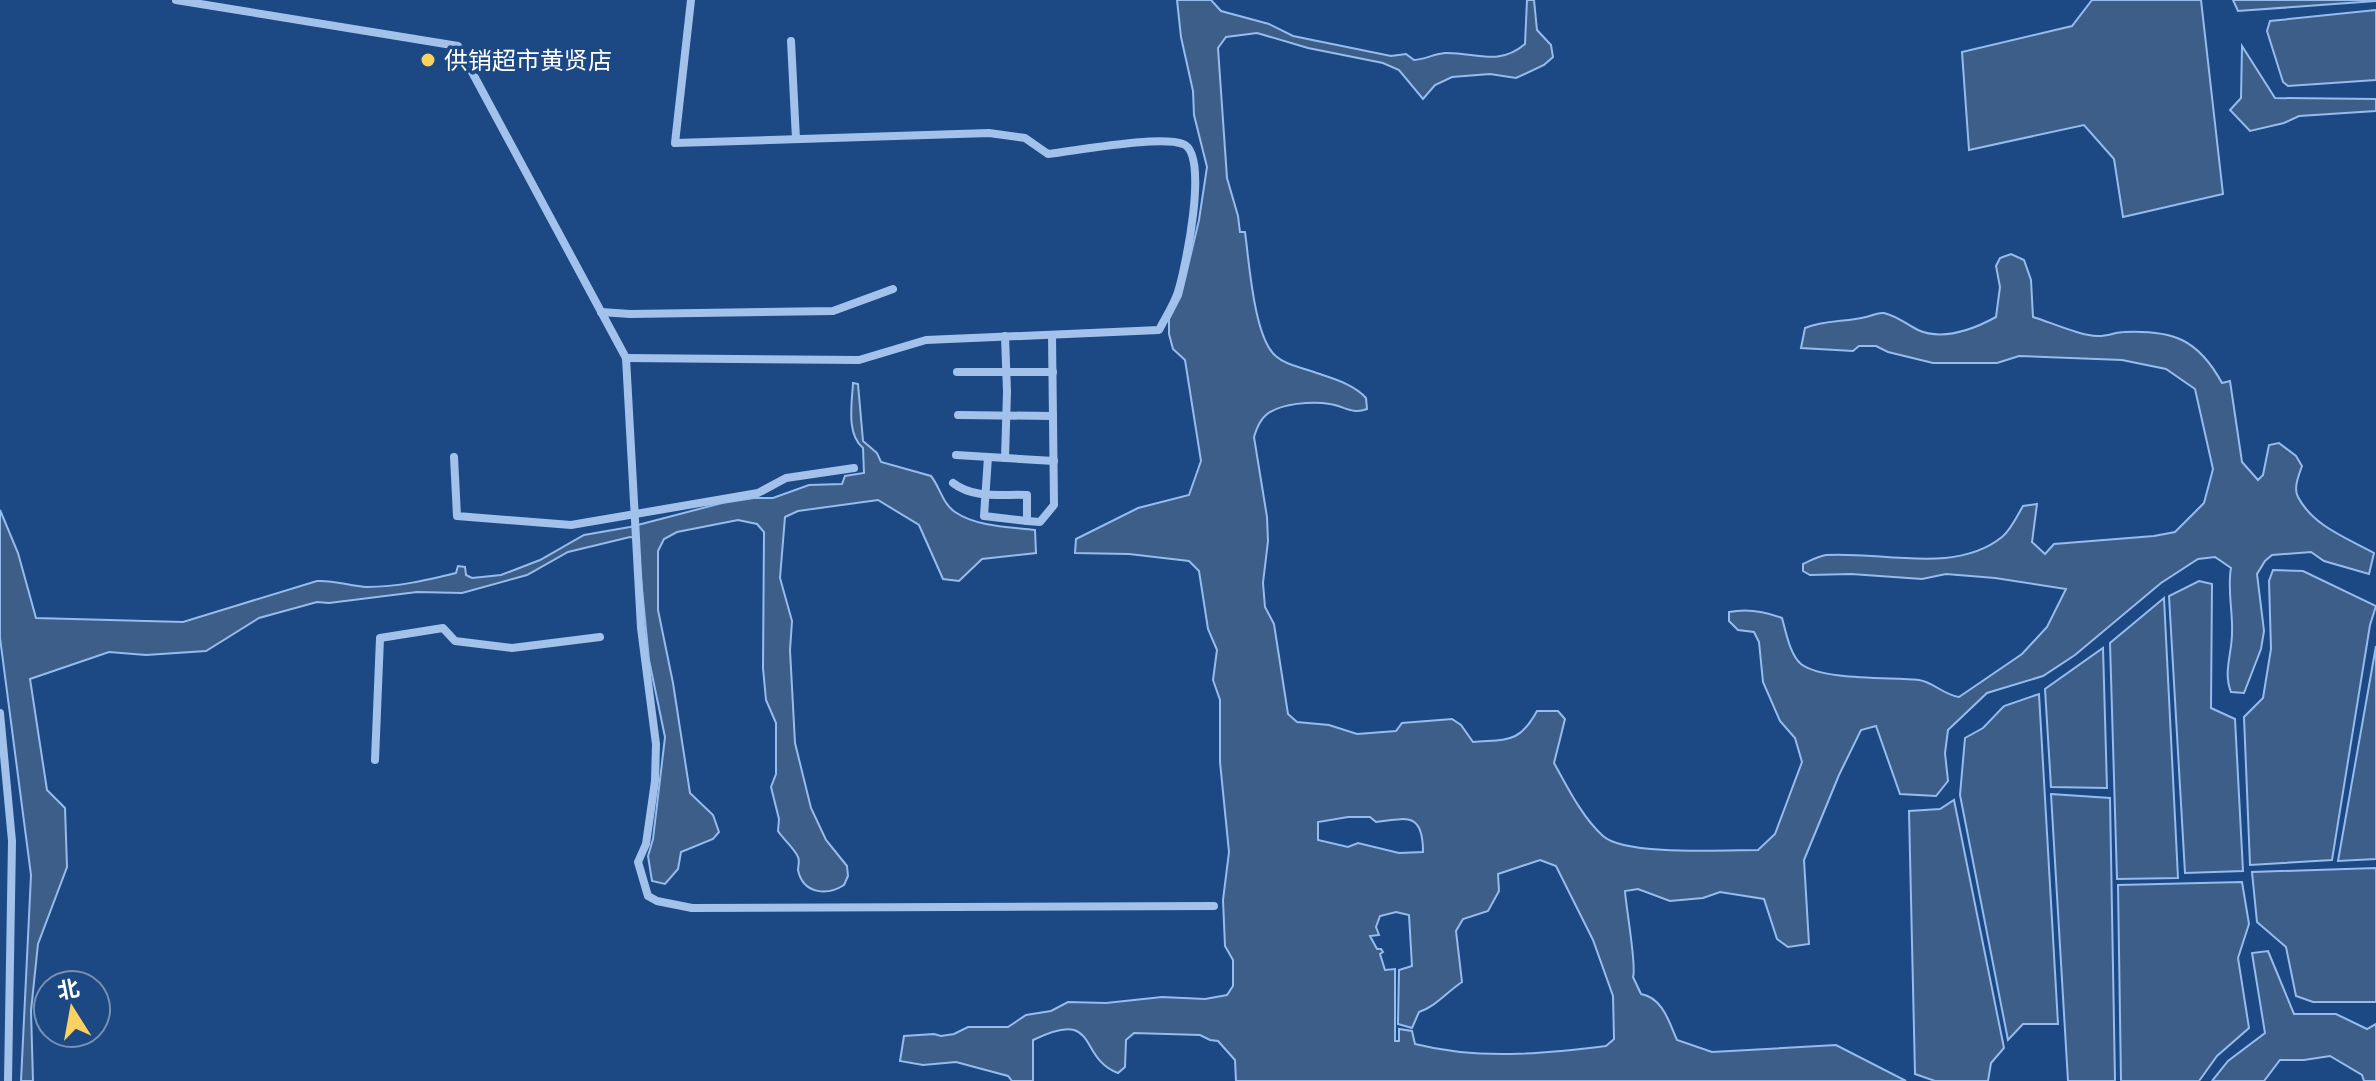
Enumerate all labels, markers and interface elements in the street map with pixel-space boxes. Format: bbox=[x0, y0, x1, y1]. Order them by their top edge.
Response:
place label: 供销超市黄贤店 bbox=[444, 44, 612, 76]
marker: 供销超市黄贤店 bbox=[419, 51, 437, 69]
north arrow bbox=[32, 969, 112, 1049]
text: 北 bbox=[55, 973, 82, 1006]

